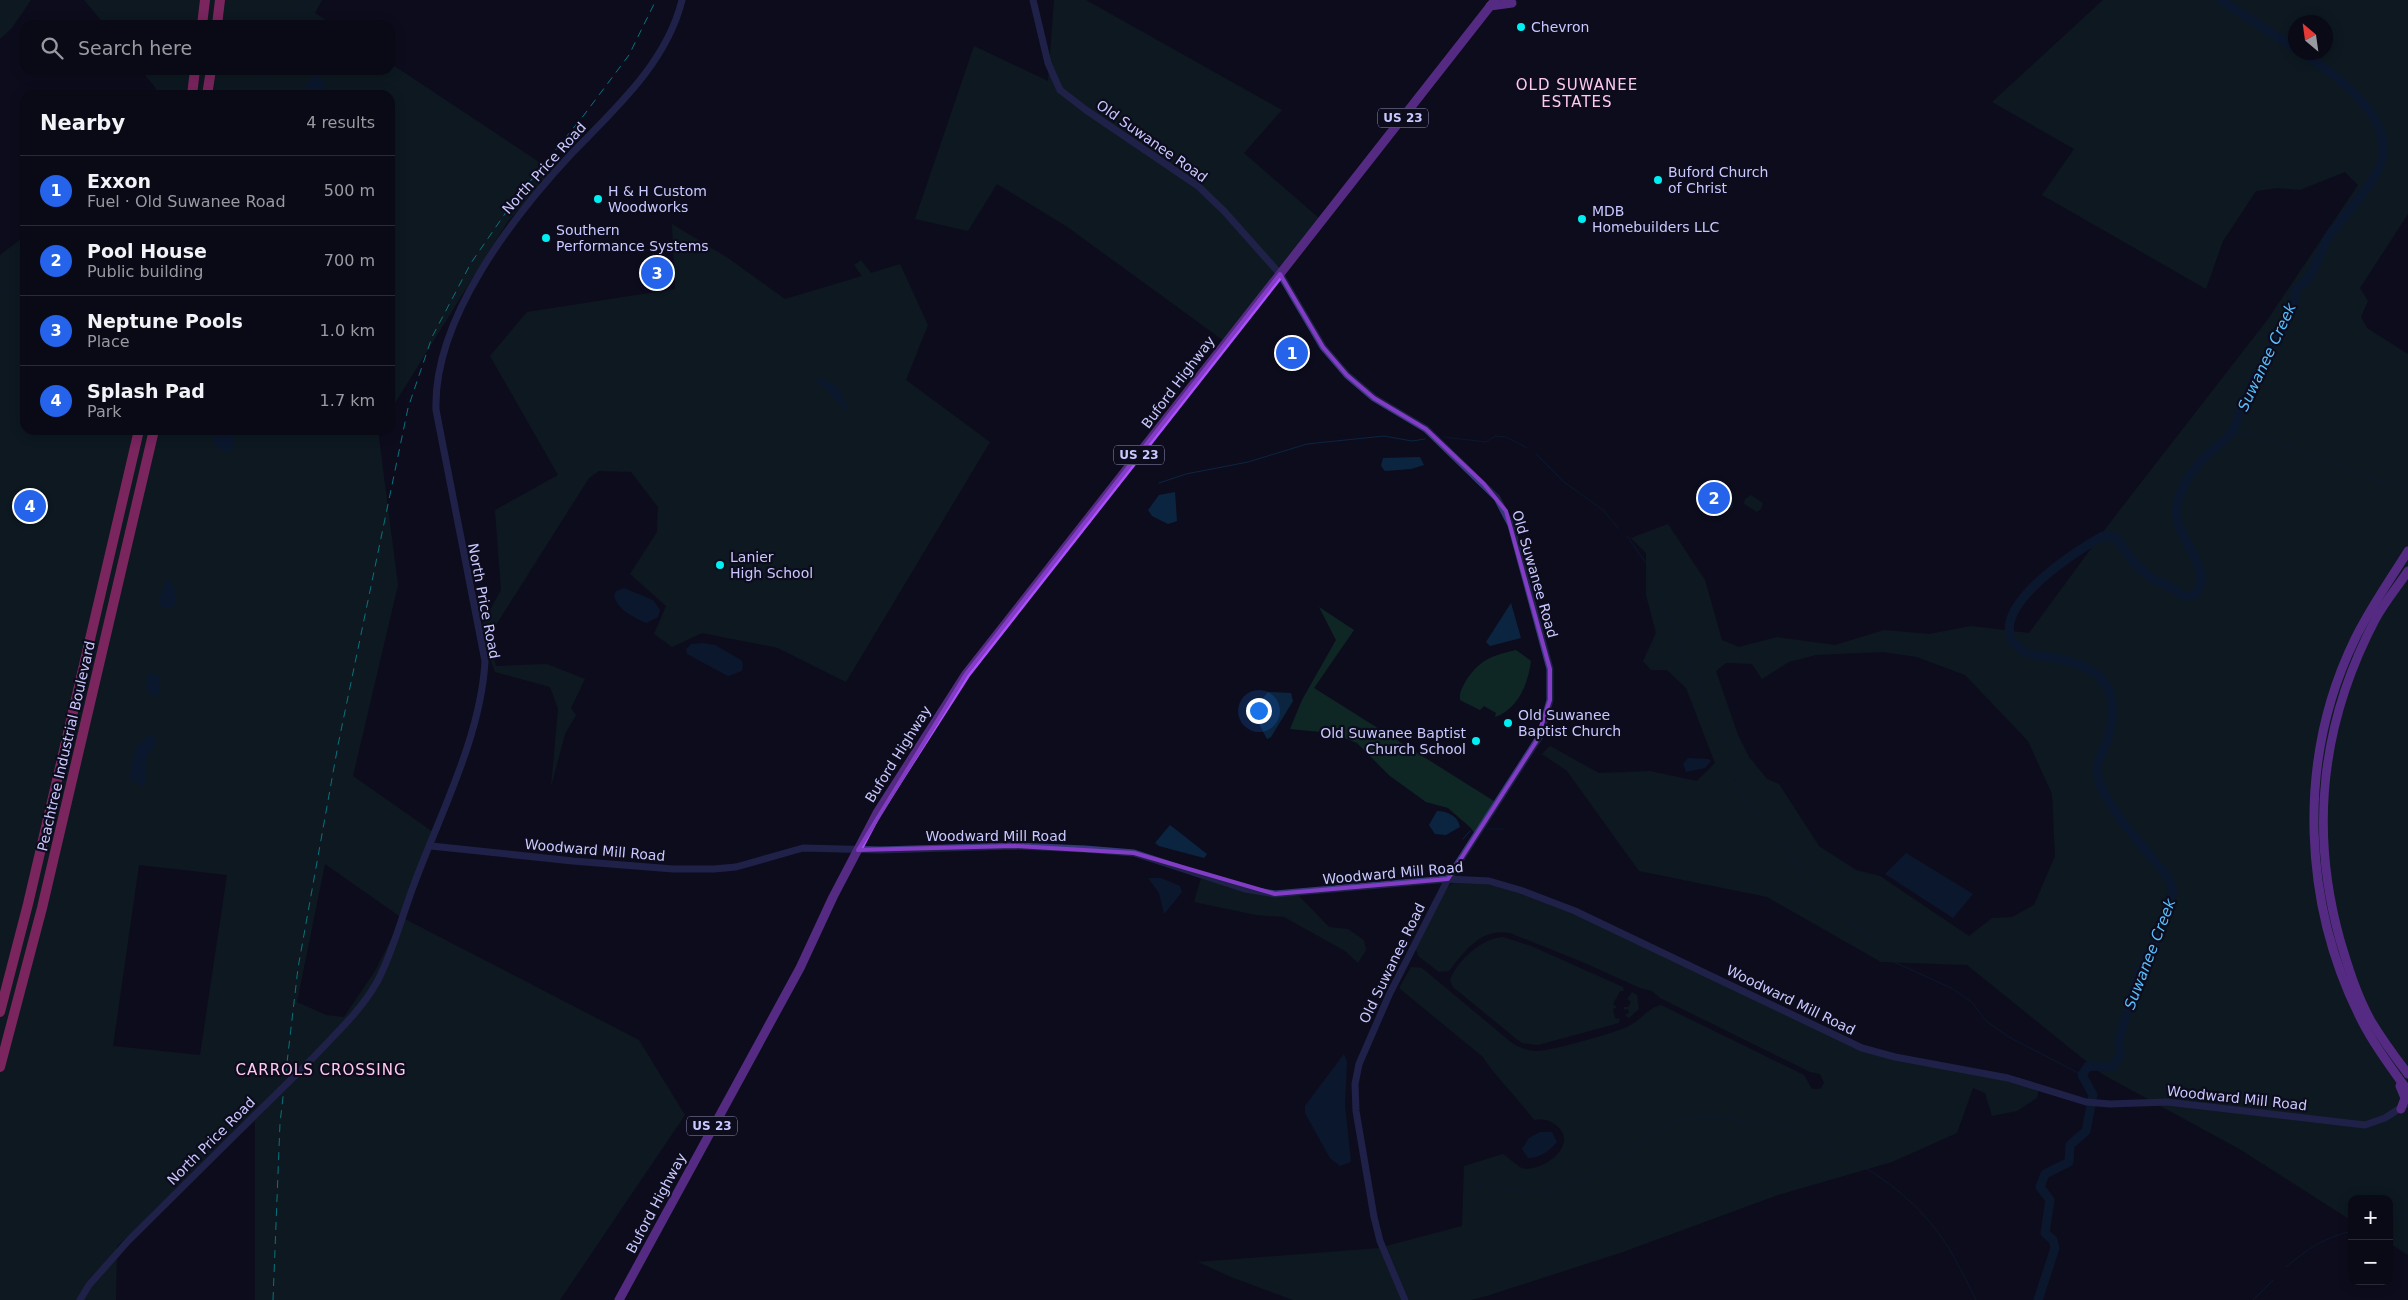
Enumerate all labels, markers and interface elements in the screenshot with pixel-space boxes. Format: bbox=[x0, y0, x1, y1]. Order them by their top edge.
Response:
north arrow bbox=[2288, 15, 2333, 60]
place label: Chevron bbox=[1531, 19, 1589, 35]
search box bbox=[20, 20, 395, 75]
marker: Chevron bbox=[1515, 21, 1527, 33]
icon: search bbox=[38, 34, 66, 62]
text: Search here bbox=[78, 37, 192, 59]
district label: OLD SUWANEE ESTATES bbox=[1516, 76, 1638, 111]
street label: Old Suwanee Road bbox=[1093, 97, 1211, 185]
road number: US 23 bbox=[1378, 109, 1428, 128]
text: Nearby bbox=[40, 111, 125, 135]
text: 4 results bbox=[306, 113, 375, 132]
street label: North Price Road bbox=[499, 119, 589, 217]
place label: Buford Church of Christ bbox=[1668, 164, 1768, 196]
text: Exxon bbox=[87, 170, 151, 192]
marker: Buford Church of Christ bbox=[1652, 174, 1664, 186]
text: 1 bbox=[50, 181, 62, 200]
text: 500 m bbox=[324, 181, 375, 200]
place label: H & H Custom Woodworks bbox=[608, 183, 707, 215]
text: Fuel · Old Suwanee Road bbox=[87, 192, 286, 211]
marker: H & H Custom Woodworks bbox=[592, 193, 604, 205]
place label: MDB Homebuilders LLC bbox=[1592, 203, 1719, 235]
marker: MDB Homebuilders LLC bbox=[1576, 213, 1588, 225]
place label: Southern Performance Systems bbox=[556, 222, 709, 254]
marker: Southern Performance Systems bbox=[540, 232, 552, 244]
text: Pool House bbox=[87, 240, 207, 262]
text: 2 bbox=[50, 251, 62, 270]
text: 700 m bbox=[324, 251, 375, 270]
pin: 3 bbox=[641, 254, 673, 292]
text: Public building bbox=[87, 262, 204, 281]
water label: Suwanee Creek bbox=[2234, 299, 2300, 414]
text: Neptune Pools bbox=[87, 310, 243, 332]
text: 3 bbox=[50, 321, 62, 340]
text: 1.0 km bbox=[320, 321, 375, 340]
text: Place bbox=[87, 332, 130, 351]
street label: Buford Highway bbox=[1138, 333, 1218, 431]
pin: 1 bbox=[1276, 334, 1308, 372]
text: Splash Pad bbox=[87, 380, 205, 402]
text: 4 bbox=[50, 391, 62, 410]
text: 1.7 km bbox=[320, 391, 375, 410]
text: Park bbox=[87, 402, 122, 421]
road number: US 23 bbox=[1114, 446, 1164, 464]
pin: 2 bbox=[1698, 479, 1730, 517]
pin: 4 bbox=[14, 487, 46, 525]
street label: Old Suwanee Road bbox=[1509, 508, 1561, 640]
street label: North Price Road bbox=[465, 542, 503, 660]
place label: Lanier High School bbox=[730, 549, 813, 581]
marker: Lanier High School bbox=[714, 559, 726, 571]
street label: Peachtree Industrial Boulevard bbox=[34, 639, 98, 853]
your location bbox=[1246, 698, 1272, 724]
street label: Buford Highway bbox=[862, 703, 934, 805]
place label: Old Suwanee Baptist Church bbox=[1518, 707, 1621, 739]
marker: Old Suwanee Baptist Church bbox=[1502, 717, 1514, 729]
place label: Old Suwanee Baptist Church School bbox=[1320, 725, 1467, 757]
marker: Old Suwanee Baptist Church School bbox=[1470, 735, 1482, 747]
street label: Woodward Mill Road bbox=[925, 828, 1067, 844]
street label: Woodward Mill Road bbox=[524, 836, 666, 864]
street label: Woodward Mill Road bbox=[1322, 859, 1464, 887]
water label: Suwanee Creek bbox=[2121, 895, 2180, 1012]
street label: Old Suwanee Road bbox=[1356, 900, 1428, 1026]
street label: Woodward Mill Road bbox=[1724, 962, 1858, 1038]
district label: CARROLS CROSSING bbox=[235, 1061, 407, 1079]
street label: Woodward Mill Road bbox=[2166, 1083, 2308, 1113]
street label: North Price Road bbox=[164, 1094, 258, 1188]
road number: US 23 bbox=[687, 1116, 737, 1136]
street label: Buford Highway bbox=[623, 1150, 689, 1256]
map controls bbox=[2348, 1195, 2393, 1285]
button: + bbox=[2348, 1195, 2393, 1240]
button: − bbox=[2348, 1240, 2393, 1285]

